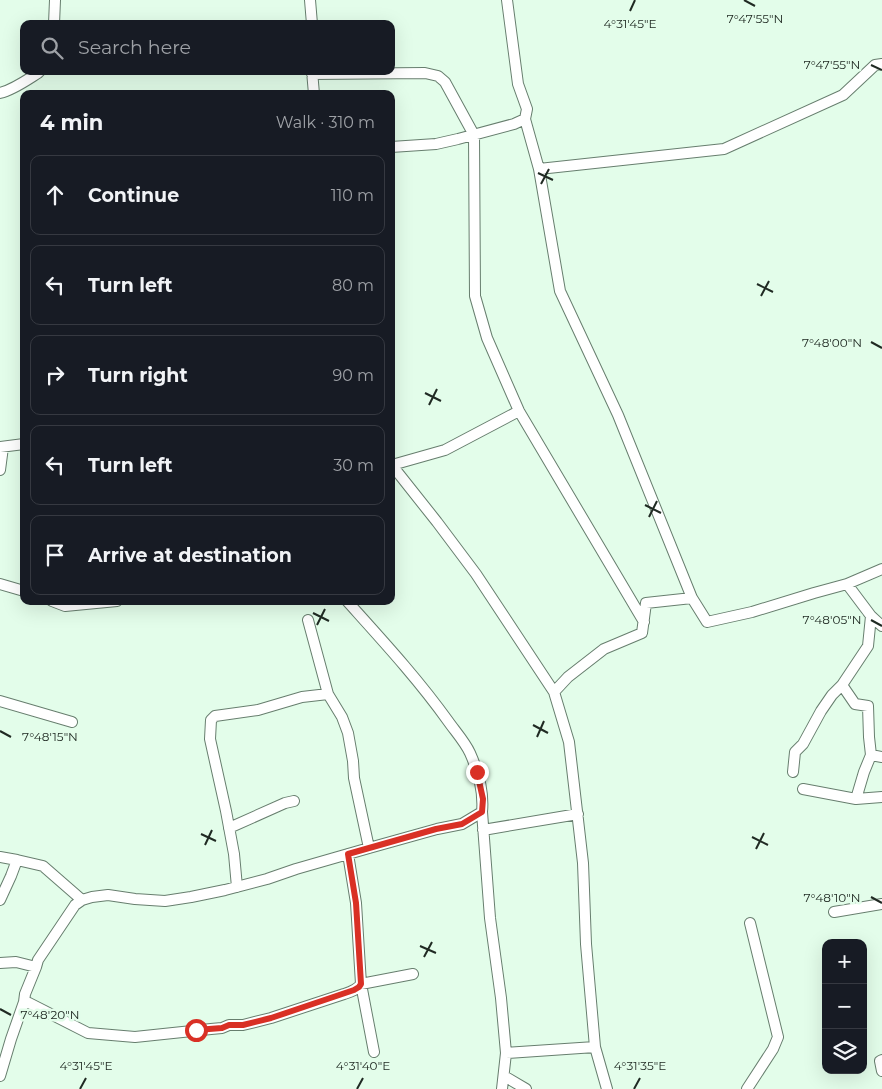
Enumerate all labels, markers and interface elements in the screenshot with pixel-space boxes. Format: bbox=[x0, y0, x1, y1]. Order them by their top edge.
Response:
text: 7°47'55"N bbox=[727, 11, 783, 26]
text: 4°31'45"E bbox=[603, 16, 657, 31]
search box bbox=[20, 20, 395, 75]
icon: search bbox=[38, 34, 66, 62]
text: Search here bbox=[78, 36, 191, 59]
text: 7°47'55"N bbox=[804, 57, 860, 72]
text: 4 min bbox=[40, 110, 103, 135]
text: Walk · 310 m bbox=[276, 113, 375, 132]
icon: ahead bbox=[41, 181, 69, 209]
text: Continue bbox=[88, 184, 179, 207]
text: 110 m bbox=[331, 186, 374, 205]
icon: left bbox=[41, 271, 69, 299]
text: Turn left bbox=[88, 274, 173, 297]
text: 80 m bbox=[332, 276, 374, 295]
text: 7°48'00"N bbox=[802, 335, 862, 350]
icon: right bbox=[41, 361, 69, 389]
text: Turn right bbox=[88, 364, 188, 387]
text: 90 m bbox=[332, 366, 374, 385]
icon: left bbox=[41, 451, 69, 479]
text: Turn left bbox=[88, 454, 173, 477]
text: 30 m bbox=[333, 456, 374, 475]
icon: arrive bbox=[41, 541, 69, 569]
text: Arrive at destination bbox=[88, 544, 292, 567]
text: 7°48'05"N bbox=[803, 612, 861, 627]
text: 7°48'15"N bbox=[22, 729, 78, 744]
route end bbox=[466, 761, 489, 784]
text: 7°48'10"N bbox=[804, 890, 861, 905]
map controls bbox=[822, 939, 867, 1074]
button: + bbox=[822, 939, 867, 984]
button: − bbox=[822, 984, 867, 1029]
text: 7°48'20"N bbox=[20, 1007, 80, 1022]
route start bbox=[185, 1019, 208, 1042]
button: layers bbox=[822, 1029, 867, 1074]
text: 4°31'45"E bbox=[59, 1058, 113, 1073]
text: 4°31'40"E bbox=[336, 1058, 390, 1073]
text: 4°31'35"E bbox=[614, 1058, 666, 1073]

